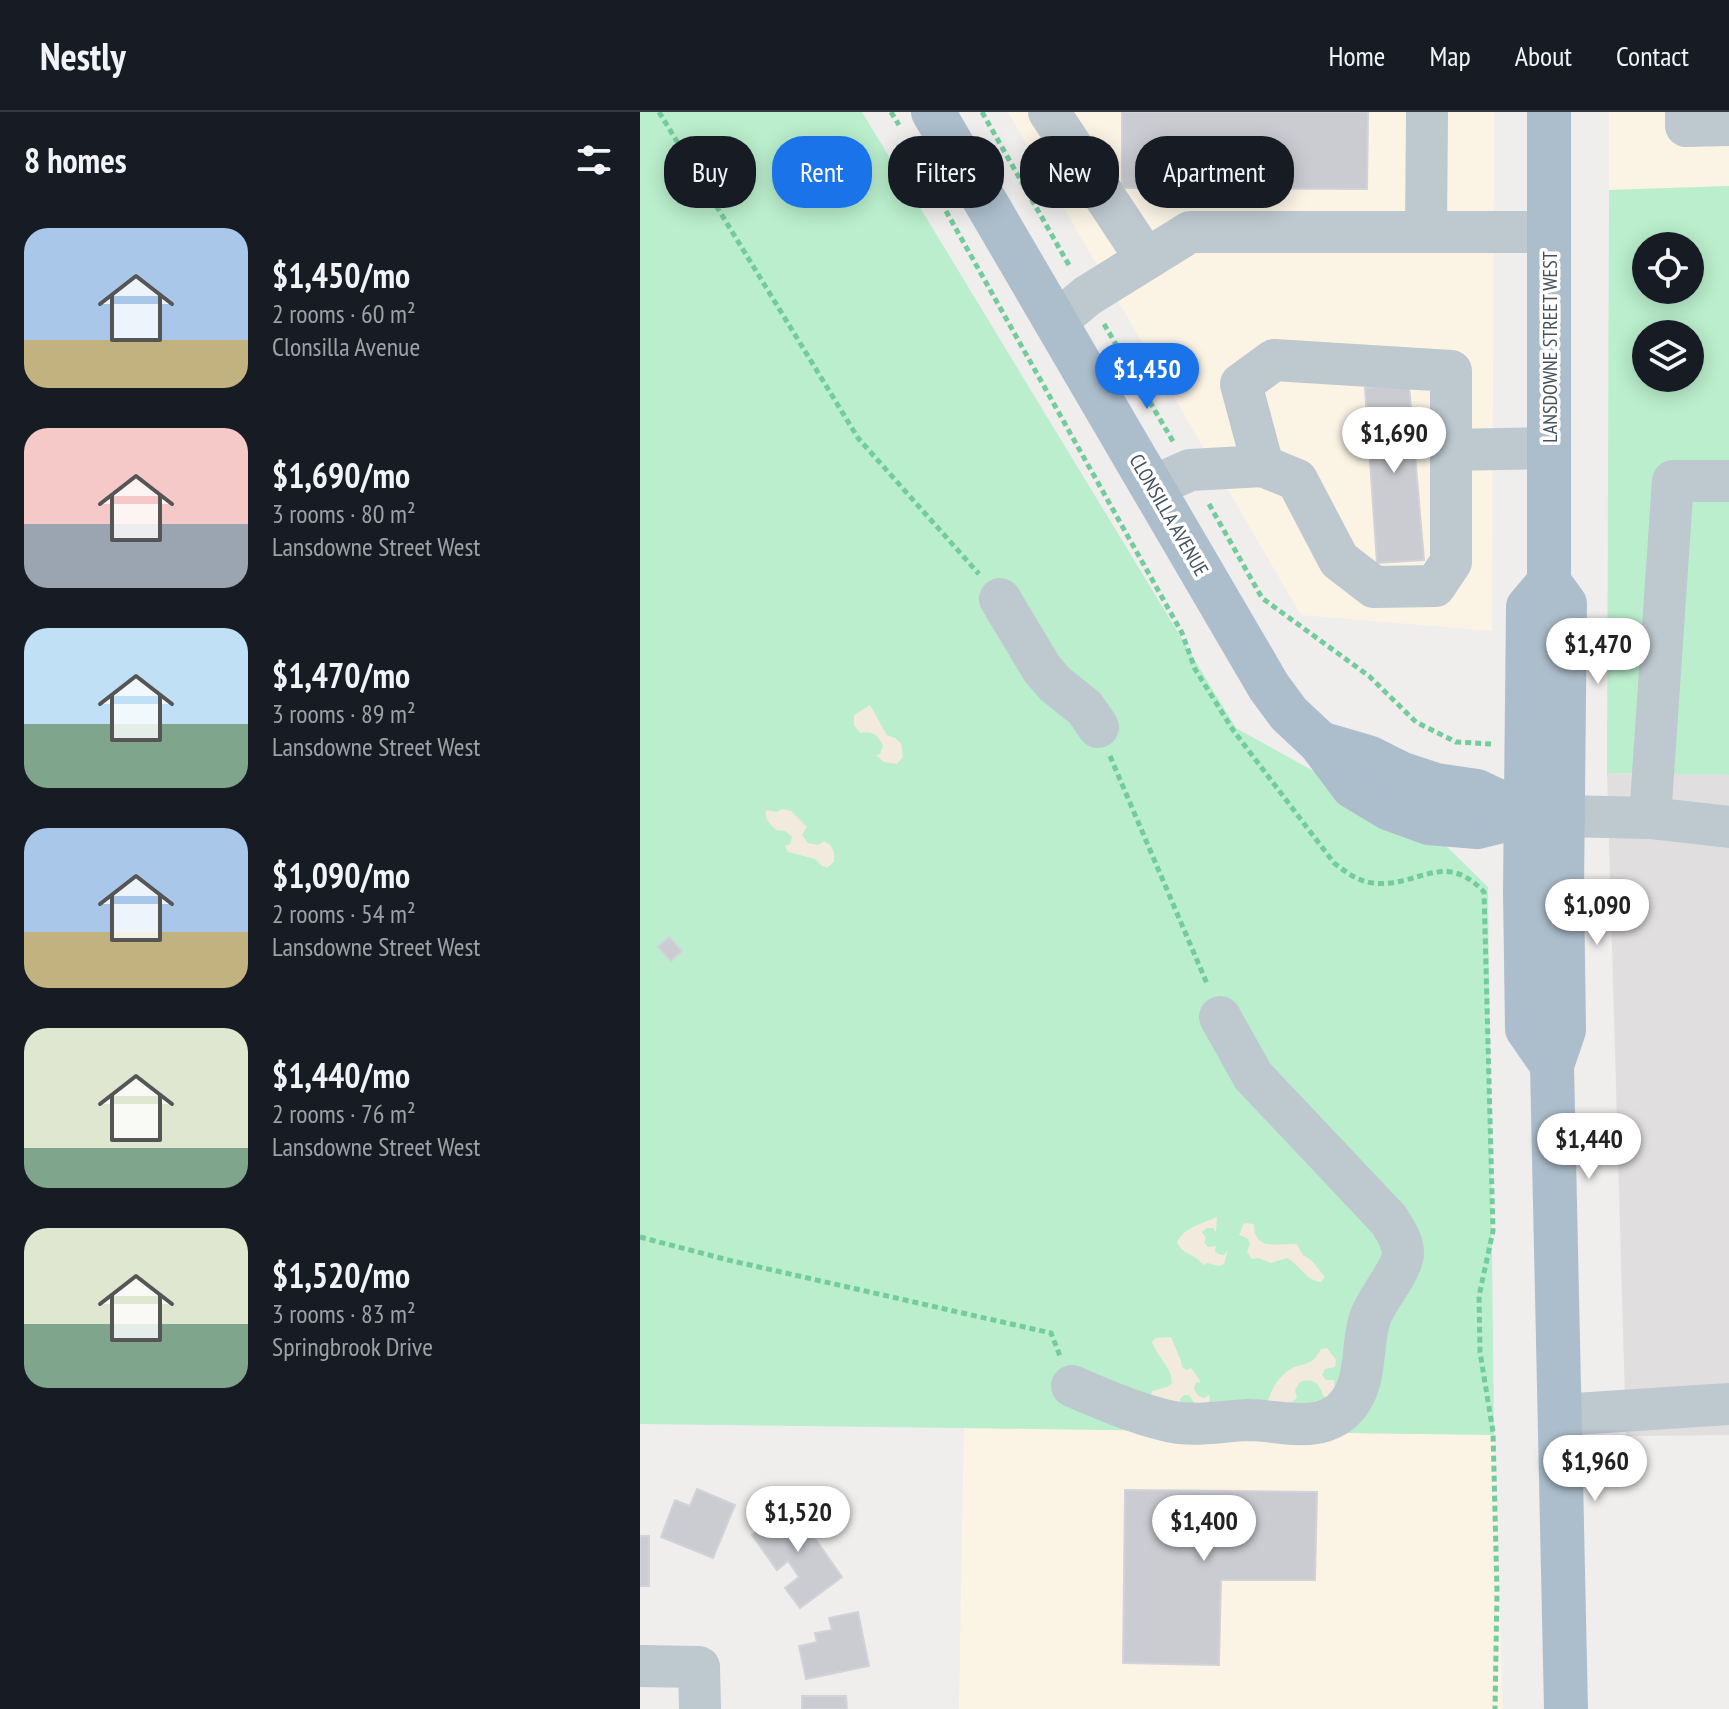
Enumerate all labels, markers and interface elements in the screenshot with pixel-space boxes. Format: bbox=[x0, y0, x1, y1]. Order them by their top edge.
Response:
text: Nestly bbox=[40, 31, 126, 80]
text: Home bbox=[1329, 37, 1385, 74]
text: Map bbox=[1429, 37, 1471, 74]
text: About bbox=[1515, 37, 1572, 74]
text: Contact bbox=[1616, 37, 1689, 74]
chip: Buy bbox=[664, 136, 756, 208]
chip: Rent bbox=[772, 136, 872, 208]
chip: Filters bbox=[888, 136, 1004, 208]
chip: New bbox=[1020, 136, 1119, 208]
chip: Apartment bbox=[1135, 136, 1294, 208]
text: 8 homes bbox=[24, 138, 127, 182]
icon: filters bbox=[572, 138, 616, 182]
map controls bbox=[1632, 232, 1704, 392]
button: locate bbox=[1632, 232, 1704, 304]
street label: LANSDOWNE STREET WEST bbox=[1537, 251, 1563, 443]
text: $1,450/mo bbox=[272, 253, 410, 297]
icon: home bbox=[88, 260, 184, 356]
text: 2 rooms · 60 m² bbox=[272, 297, 416, 330]
button: layers bbox=[1632, 320, 1704, 392]
text: Clonsilla Avenue bbox=[272, 330, 420, 363]
pin: $1,450 bbox=[1082, 343, 1212, 411]
text: $1,450 bbox=[1113, 352, 1181, 385]
pin: $1,690 bbox=[1329, 407, 1459, 475]
text: $1,690 bbox=[1360, 416, 1428, 449]
street label: CLONSILLA AVENUE bbox=[1124, 449, 1214, 581]
text: $1,690/mo bbox=[272, 453, 410, 497]
icon: home bbox=[88, 460, 184, 556]
text: 3 rooms · 80 m² bbox=[272, 497, 416, 530]
text: Lansdowne Street West bbox=[272, 530, 480, 563]
pin: $1,470 bbox=[1533, 618, 1663, 686]
text: $1,470 bbox=[1564, 627, 1632, 660]
text: $1,470/mo bbox=[272, 653, 410, 697]
icon: home bbox=[88, 660, 184, 756]
text: 3 rooms · 89 m² bbox=[272, 697, 416, 730]
text: Lansdowne Street West bbox=[272, 730, 480, 763]
text: $1,090/mo bbox=[272, 853, 410, 897]
icon: home bbox=[88, 860, 184, 956]
pin: $1,090 bbox=[1532, 879, 1662, 947]
text: $1,090 bbox=[1563, 888, 1631, 921]
text: 2 rooms · 54 m² bbox=[272, 897, 416, 930]
text: Lansdowne Street West bbox=[272, 930, 480, 963]
text: $1,440/mo bbox=[272, 1053, 410, 1097]
icon: home bbox=[88, 1060, 184, 1156]
text: 2 rooms · 76 m² bbox=[272, 1097, 416, 1130]
pin: $1,440 bbox=[1524, 1113, 1654, 1181]
text: $1,440 bbox=[1555, 1122, 1623, 1155]
text: Lansdowne Street West bbox=[272, 1130, 480, 1163]
text: $1,520/mo bbox=[272, 1253, 410, 1297]
icon: home bbox=[88, 1260, 184, 1356]
text: 3 rooms · 83 m² bbox=[272, 1297, 416, 1330]
text: Springbrook Drive bbox=[272, 1330, 433, 1363]
pin: $1,960 bbox=[1530, 1435, 1660, 1503]
text: $1,960 bbox=[1561, 1444, 1629, 1477]
pin: $1,520 bbox=[733, 1486, 863, 1554]
text: $1,520 bbox=[764, 1495, 832, 1528]
pin: $1,400 bbox=[1139, 1495, 1269, 1563]
text: $1,400 bbox=[1170, 1504, 1238, 1537]

